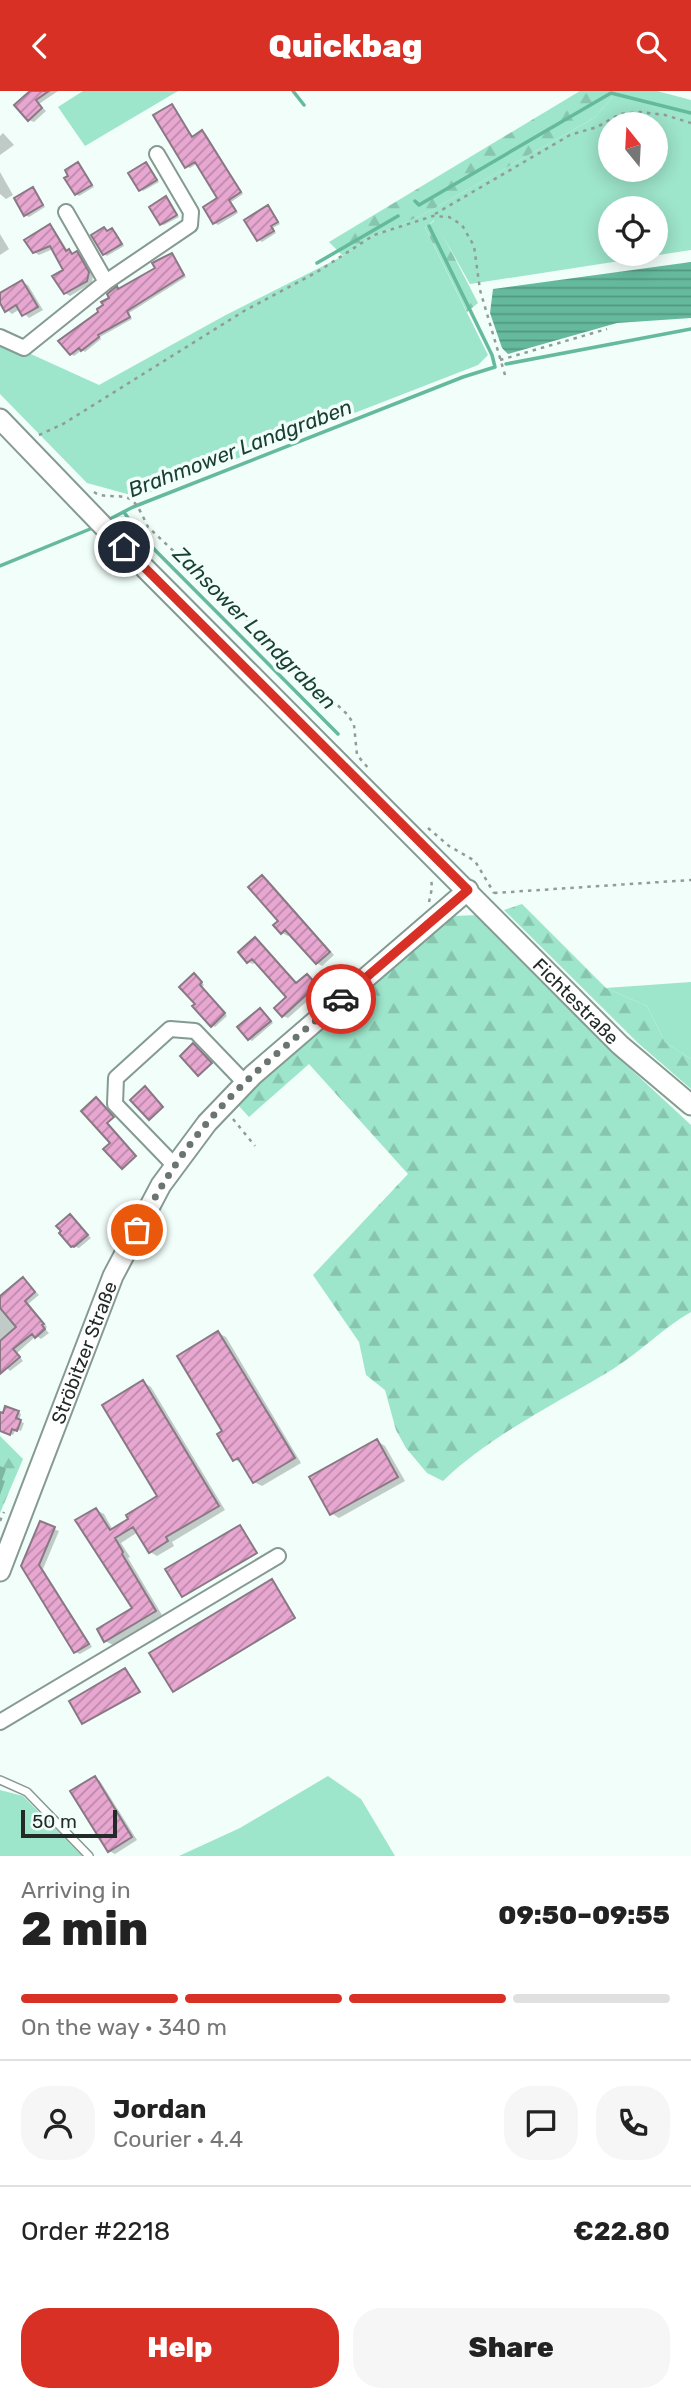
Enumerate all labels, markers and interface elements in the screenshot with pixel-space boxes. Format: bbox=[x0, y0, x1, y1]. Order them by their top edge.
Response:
icon: back bbox=[21, 27, 59, 65]
text: Quickbag bbox=[269, 27, 422, 65]
icon: search bbox=[632, 27, 670, 65]
north arrow bbox=[598, 112, 668, 182]
map controls bbox=[598, 112, 668, 266]
button: locate bbox=[598, 196, 668, 266]
water label: Brahmower Landgraben bbox=[125, 394, 355, 502]
pin bbox=[94, 517, 154, 577]
icon: home bbox=[105, 528, 143, 566]
water label: Zahsower Landgraben bbox=[168, 541, 342, 715]
street label: Fichtestraße bbox=[528, 953, 624, 1049]
courier bbox=[306, 964, 376, 1034]
icon: car bbox=[322, 980, 360, 1018]
pin bbox=[107, 1200, 167, 1260]
icon: bag bbox=[118, 1211, 156, 1249]
street label: Ströbitzer Straße bbox=[46, 1278, 121, 1427]
scale bar bbox=[21, 1807, 117, 1839]
text: 50 m bbox=[32, 1810, 77, 1833]
text: Arriving in bbox=[21, 1876, 131, 1904]
text: 09:50–09:55 bbox=[498, 1900, 670, 1931]
text: 2 min bbox=[21, 1902, 148, 1957]
text: On the way · 340 m bbox=[21, 2013, 227, 2041]
button: person bbox=[21, 2086, 95, 2160]
button: chat bbox=[504, 2086, 578, 2160]
button: phone bbox=[596, 2086, 670, 2160]
text: Jordan bbox=[113, 2094, 206, 2125]
text: Courier · 4.4 bbox=[113, 2125, 243, 2153]
text: Order #2218 bbox=[21, 2216, 170, 2247]
text: €22.80 bbox=[573, 2216, 670, 2247]
button: Help bbox=[21, 2308, 339, 2388]
button: Share bbox=[353, 2308, 670, 2388]

